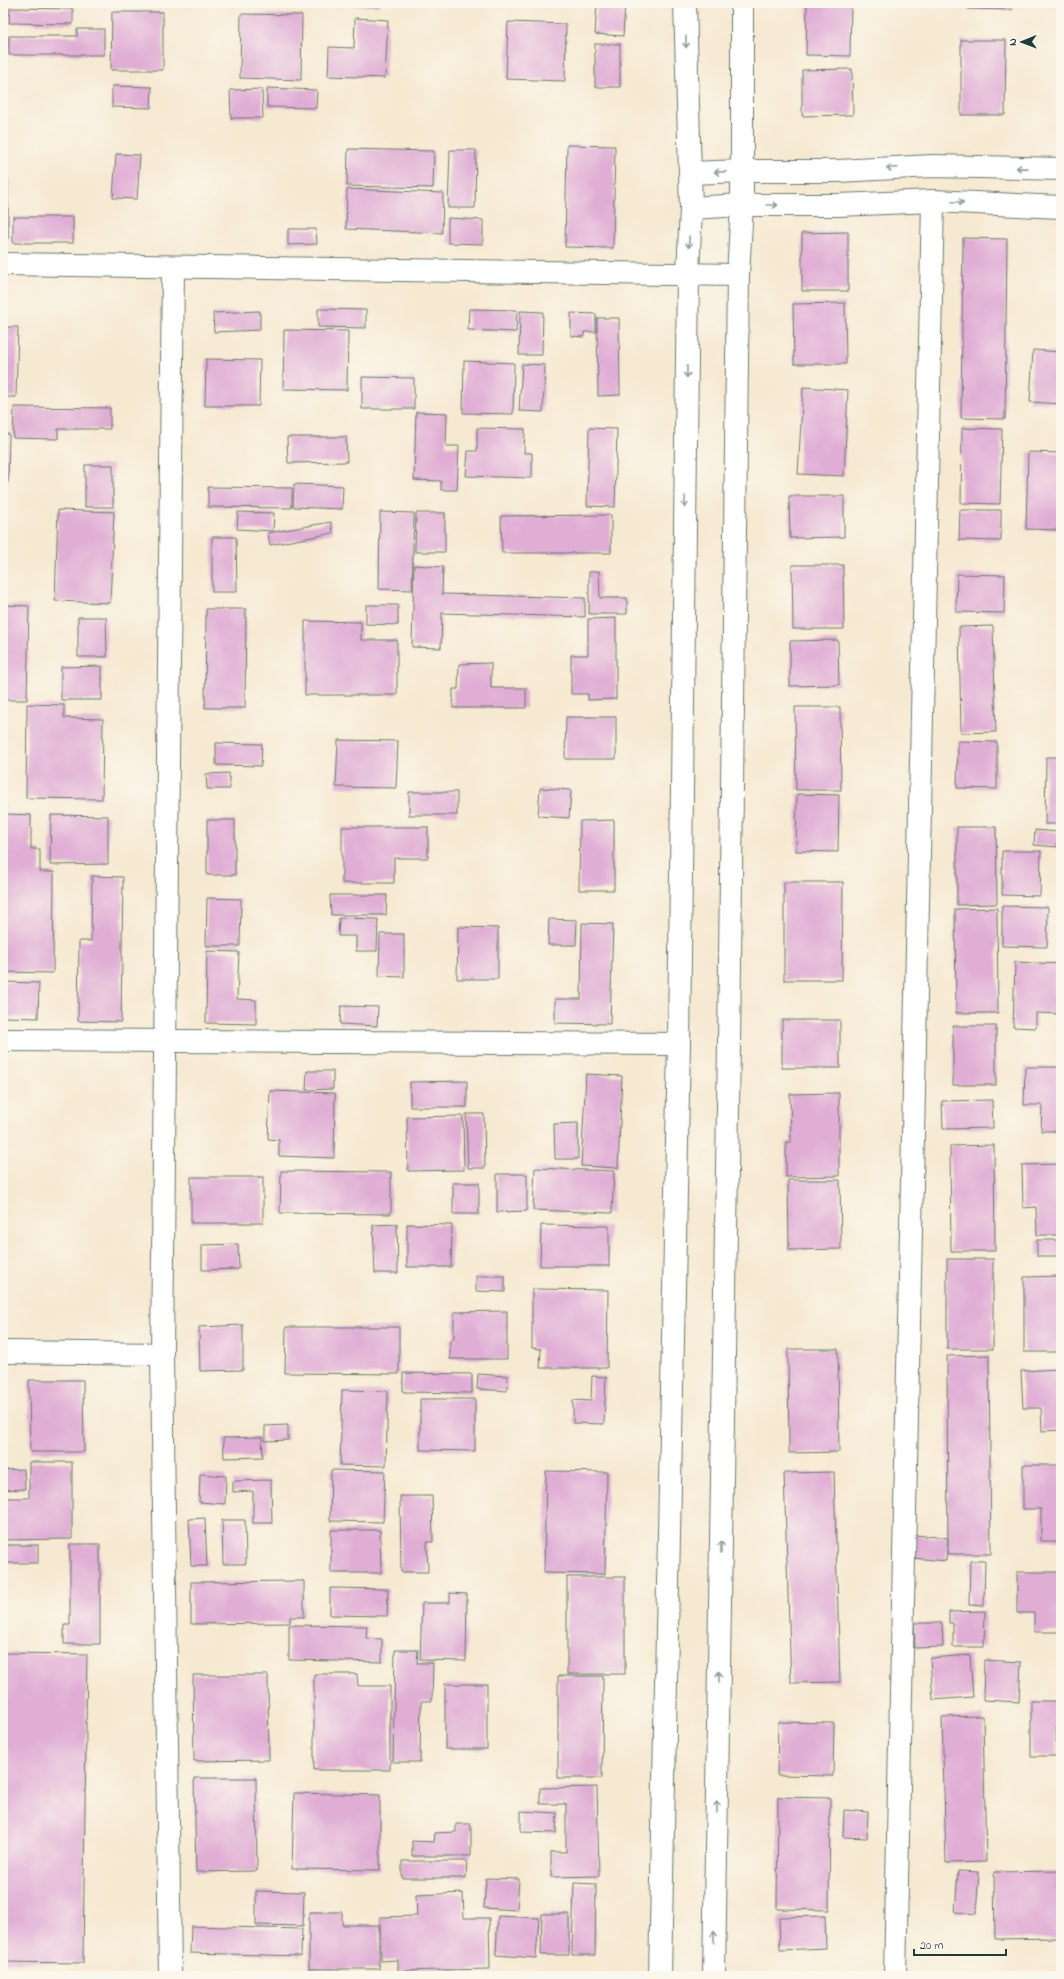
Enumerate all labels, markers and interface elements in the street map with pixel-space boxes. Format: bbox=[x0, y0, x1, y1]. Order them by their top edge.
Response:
north arrow bbox=[1002, 22, 1042, 62]
one-way arrow bbox=[683, 35, 690, 48]
text: N bbox=[1005, 38, 1021, 46]
one-way arrow bbox=[1016, 164, 1029, 172]
one-way arrow bbox=[886, 165, 899, 172]
one-way arrow bbox=[714, 168, 727, 175]
one-way arrow bbox=[951, 198, 964, 206]
one-way arrow bbox=[765, 201, 778, 209]
one-way arrow bbox=[686, 235, 693, 248]
one-way arrow bbox=[683, 365, 691, 378]
one-way arrow bbox=[681, 495, 689, 508]
one-way arrow bbox=[717, 1541, 725, 1554]
one-way arrow bbox=[715, 1671, 723, 1684]
one-way arrow bbox=[713, 1801, 721, 1814]
one-way arrow bbox=[711, 1931, 718, 1944]
scale bar bbox=[914, 1931, 1006, 1957]
text: 20 m bbox=[920, 1937, 943, 1955]

